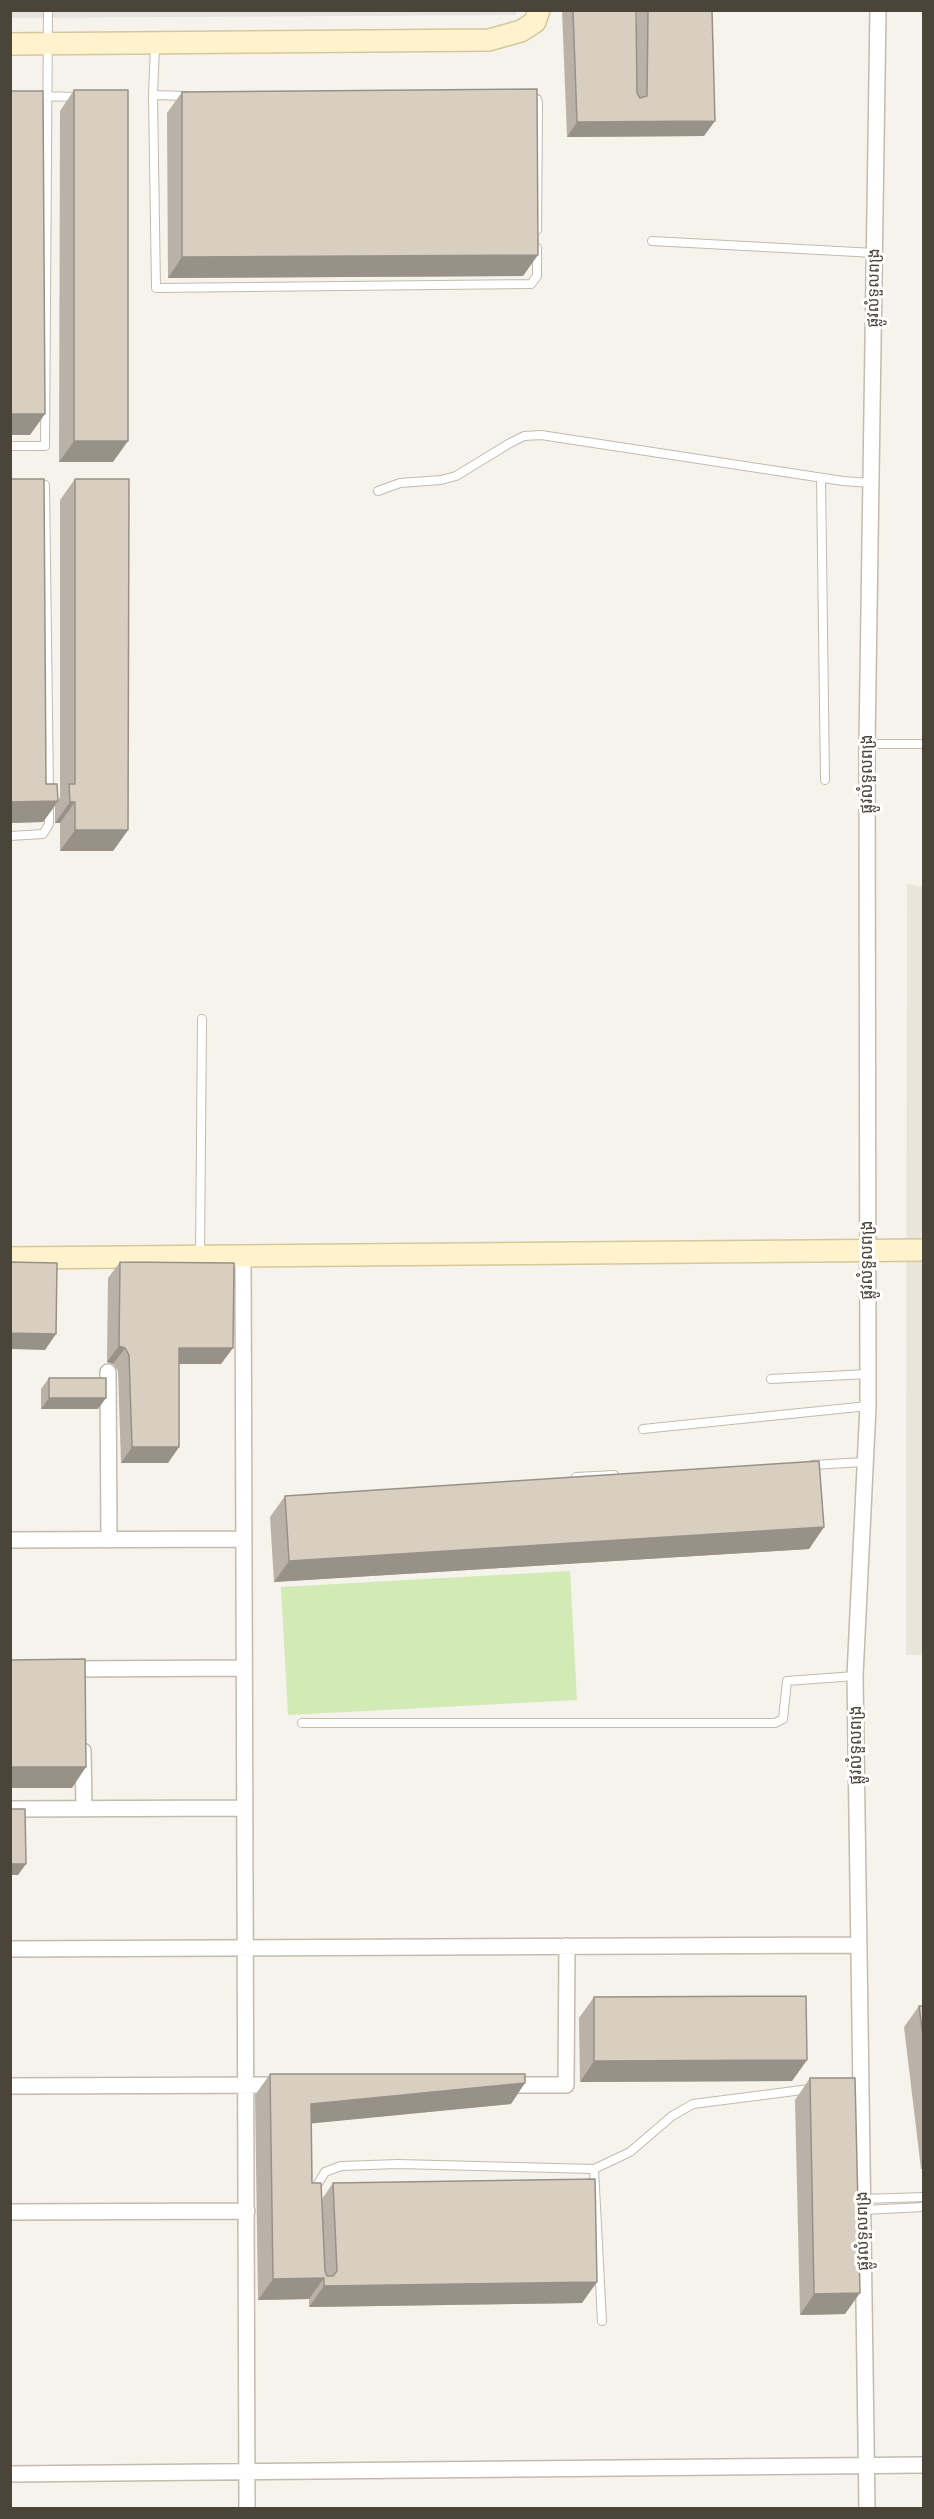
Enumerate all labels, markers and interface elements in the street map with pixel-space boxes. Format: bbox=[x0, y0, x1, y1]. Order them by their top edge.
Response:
street label: ផ្លូវលំទួលពង្រ bbox=[864, 248, 884, 328]
street label: ផ្លូវលំទួលពង្រ bbox=[857, 734, 877, 814]
street label: ផ្លូវលំទួលពង្រ bbox=[857, 1220, 877, 1300]
street label: ផ្លូវលំទួលពង្រ bbox=[846, 1705, 866, 1785]
street label: ផ្លូវលំទួលពង្រ bbox=[853, 2191, 873, 2271]

